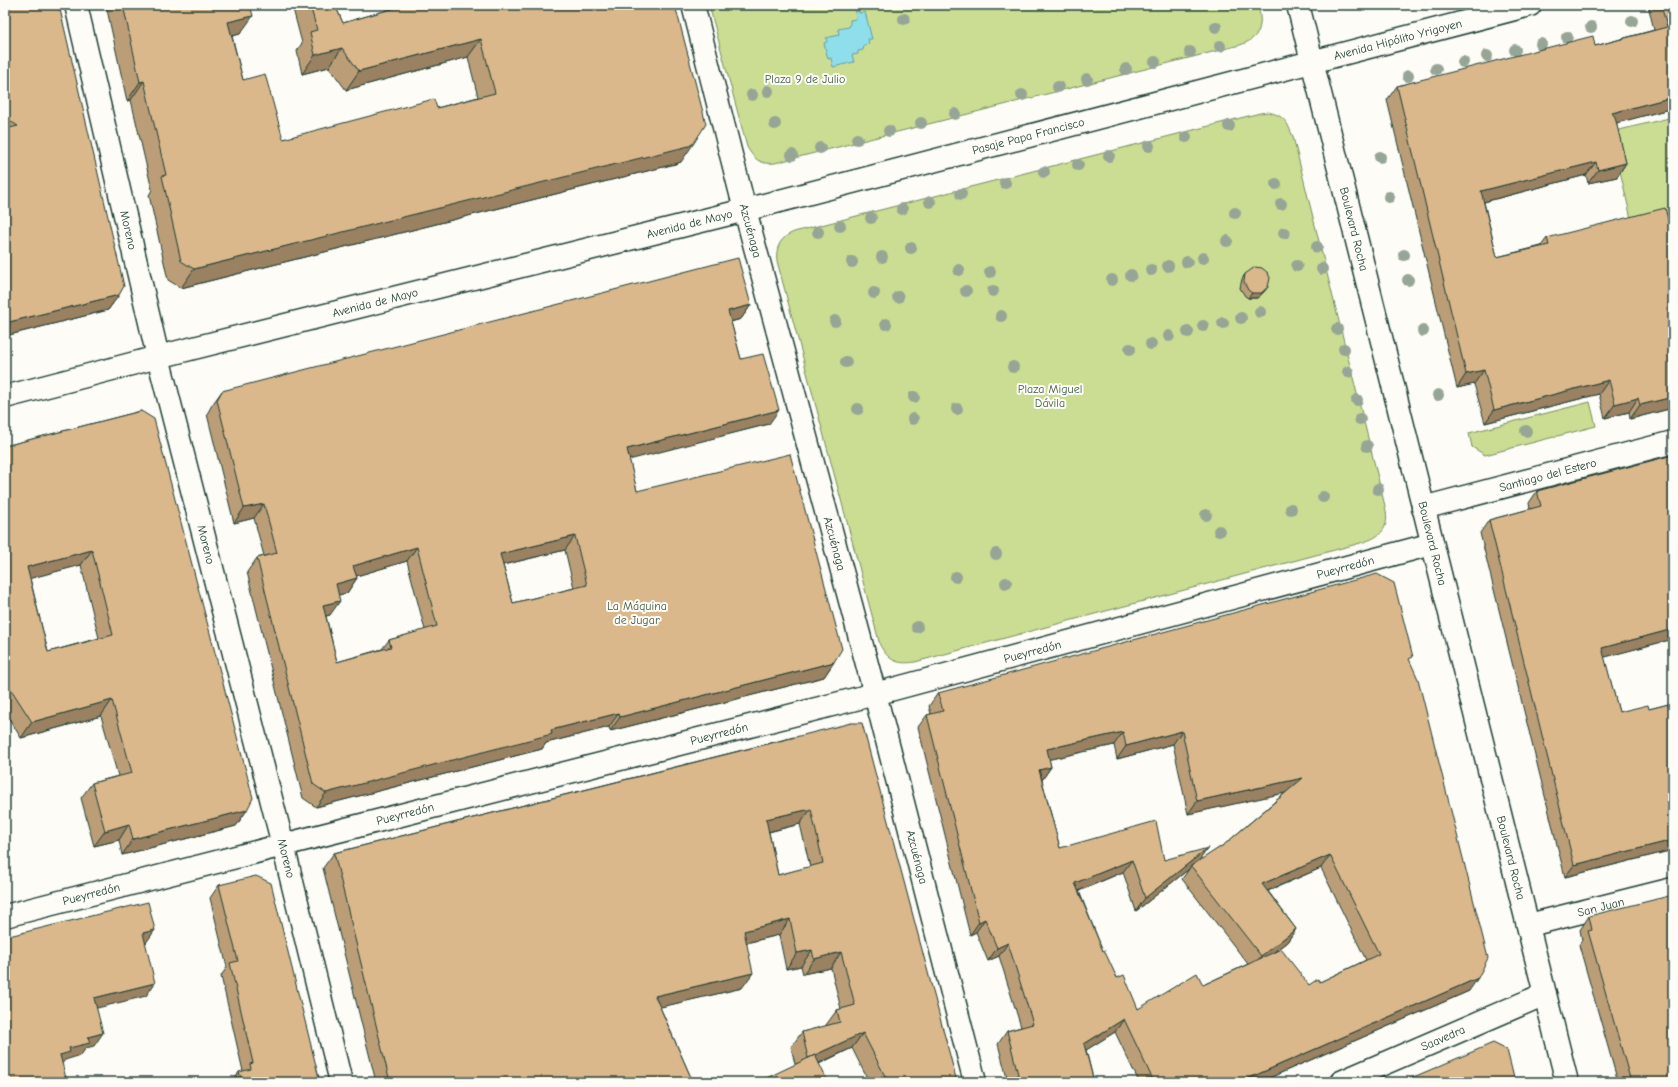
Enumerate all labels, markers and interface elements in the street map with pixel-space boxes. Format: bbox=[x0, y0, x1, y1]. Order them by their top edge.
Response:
street label: Avenida Hipólito Yrigoyen bbox=[1332, 16, 1463, 63]
park label: Plaza 9 de Julio bbox=[765, 72, 845, 86]
street label: Pasaje Papa Francisco bbox=[971, 115, 1086, 157]
street label: Boulevard Rocha bbox=[1337, 186, 1371, 273]
street label: Azcuénaga bbox=[737, 202, 765, 259]
street label: Avenida de Mayo bbox=[645, 206, 734, 241]
street label: Moreno bbox=[117, 209, 140, 251]
street label: Avenida de Mayo bbox=[331, 285, 420, 320]
park label: Plaza Miguel Dávila bbox=[1018, 382, 1082, 410]
street label: Santiago del Estero bbox=[1498, 456, 1598, 495]
street label: Boulevard Rocha bbox=[1415, 500, 1450, 587]
street label: Azcuénaga bbox=[821, 515, 849, 572]
street label: Moreno bbox=[194, 523, 218, 566]
street label: Pueyrredón bbox=[1315, 553, 1376, 582]
park label: La Máquina de Jugar bbox=[607, 599, 667, 627]
street label: Pueyrredón bbox=[1002, 637, 1063, 666]
street label: Pueyrredón bbox=[689, 720, 749, 748]
street label: Pueyrredón bbox=[375, 800, 435, 828]
street label: Boulevard Rocha bbox=[1494, 814, 1528, 901]
street label: Azcuénaga bbox=[903, 829, 931, 886]
street label: Moreno bbox=[275, 837, 298, 880]
street label: Pueyrredón bbox=[61, 880, 122, 908]
street label: San Juan bbox=[1576, 894, 1626, 920]
street label: Saavedra bbox=[1419, 1022, 1467, 1054]

